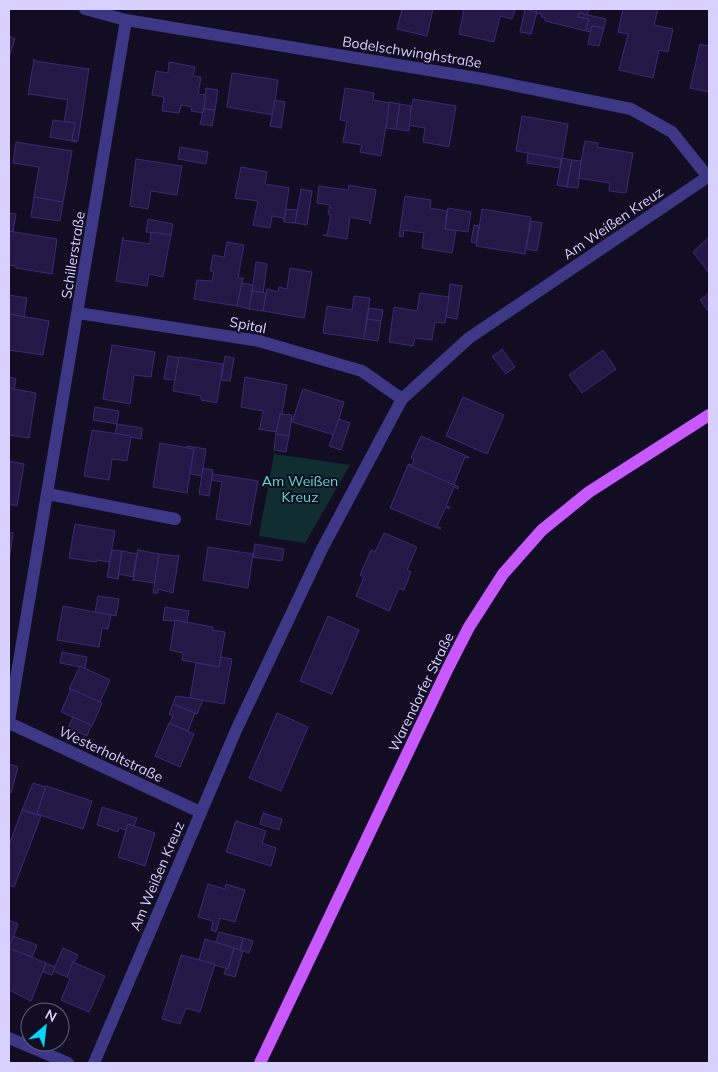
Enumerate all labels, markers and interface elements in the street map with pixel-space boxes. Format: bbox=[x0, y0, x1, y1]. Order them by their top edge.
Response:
street label: Bodelschwinghstraße bbox=[341, 32, 483, 72]
street label: Am Weißen Kreuz bbox=[559, 183, 667, 263]
street label: Schillerstraße bbox=[57, 210, 89, 300]
street label: Spital bbox=[228, 313, 268, 337]
park label: Am Weißen Kreuz bbox=[262, 472, 338, 506]
street label: Warendorfer Straße bbox=[384, 630, 458, 754]
street label: Westerholtstraße bbox=[56, 722, 166, 786]
street label: Am Weißen Kreuz bbox=[126, 819, 188, 933]
north arrow bbox=[20, 1002, 70, 1052]
text: N bbox=[42, 1005, 60, 1026]

